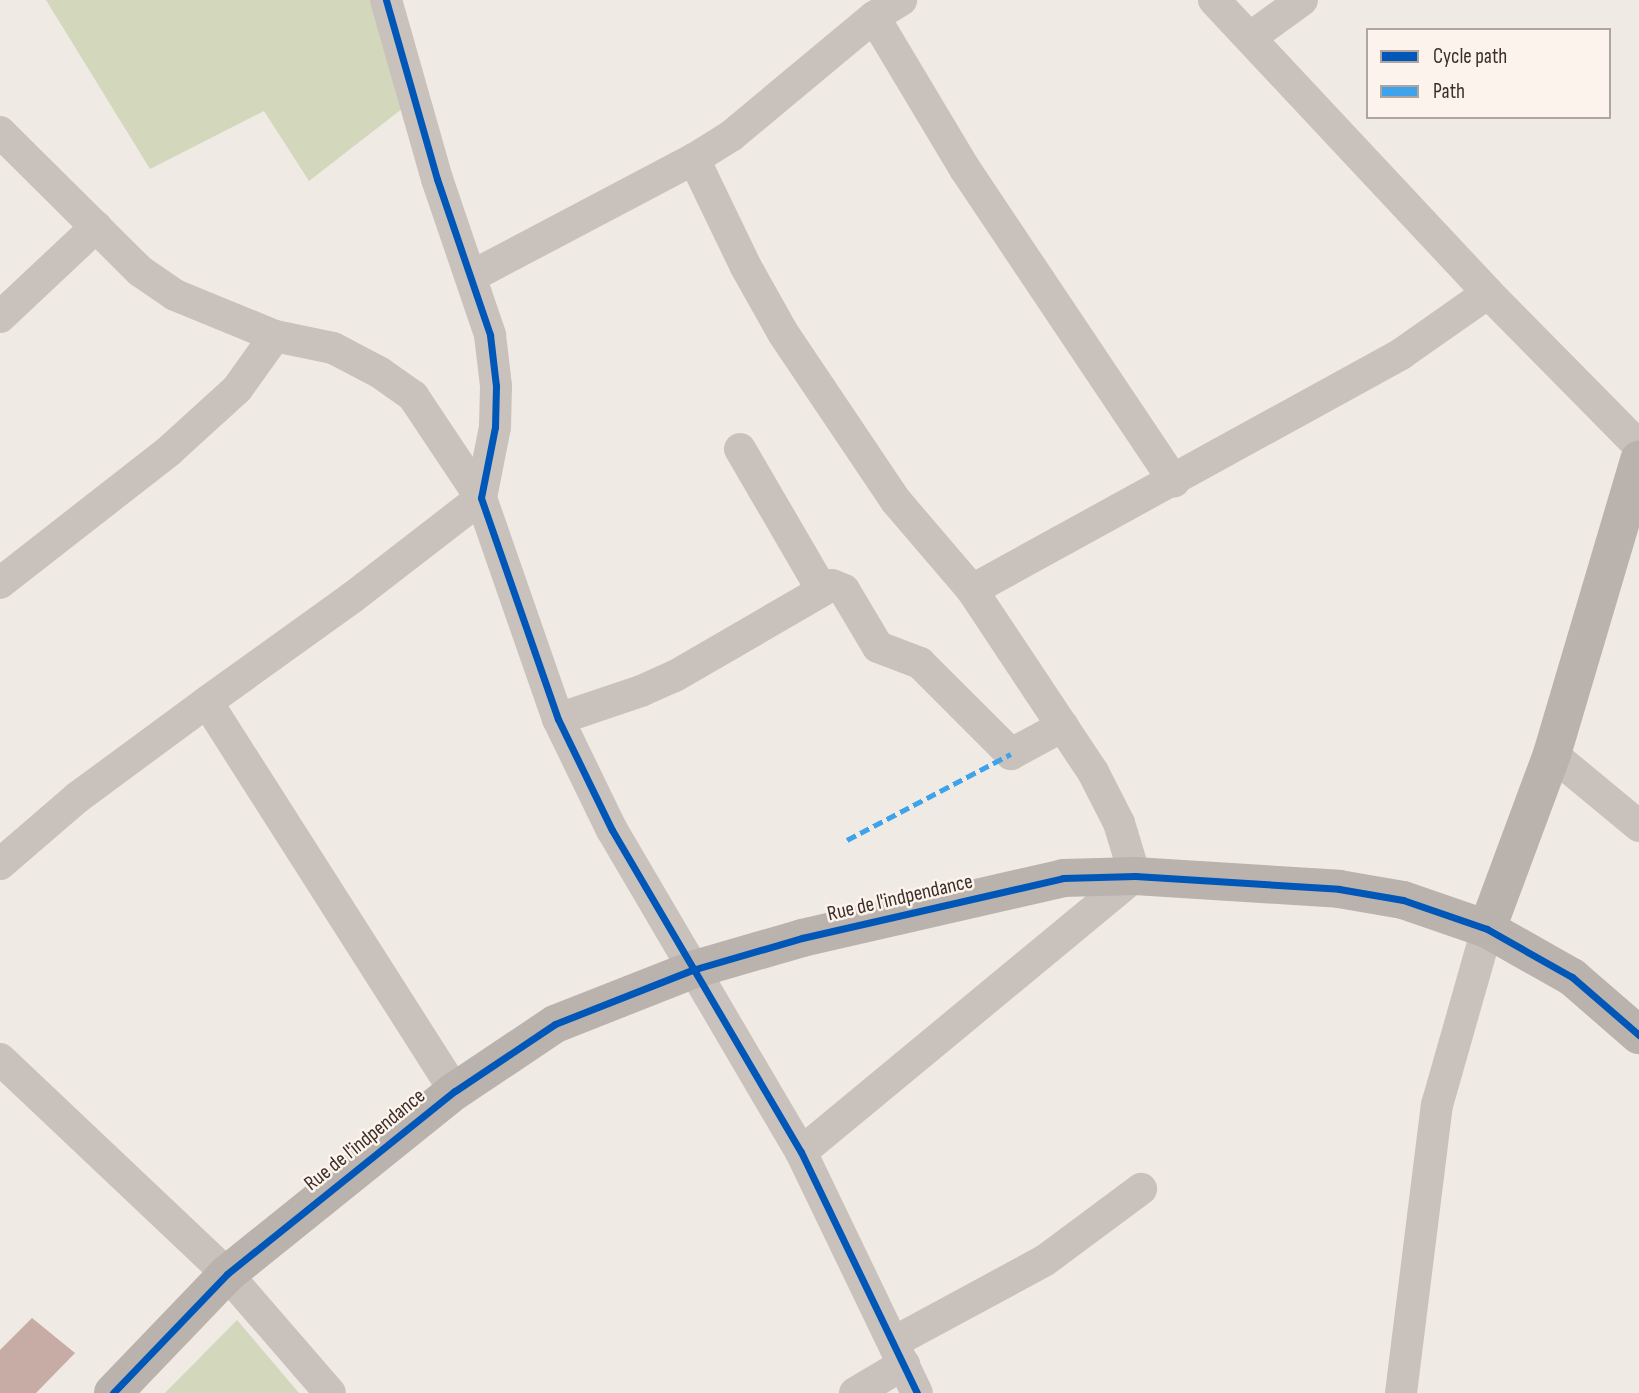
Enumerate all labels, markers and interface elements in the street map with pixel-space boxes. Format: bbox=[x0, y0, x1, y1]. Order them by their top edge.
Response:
legend bbox=[1366, 28, 1611, 119]
text: Cycle path bbox=[1433, 44, 1507, 69]
text: Path bbox=[1433, 79, 1465, 104]
street label: Rue de l'indpendance bbox=[825, 869, 975, 927]
street label: Rue de l'indpendance bbox=[299, 1084, 431, 1196]

